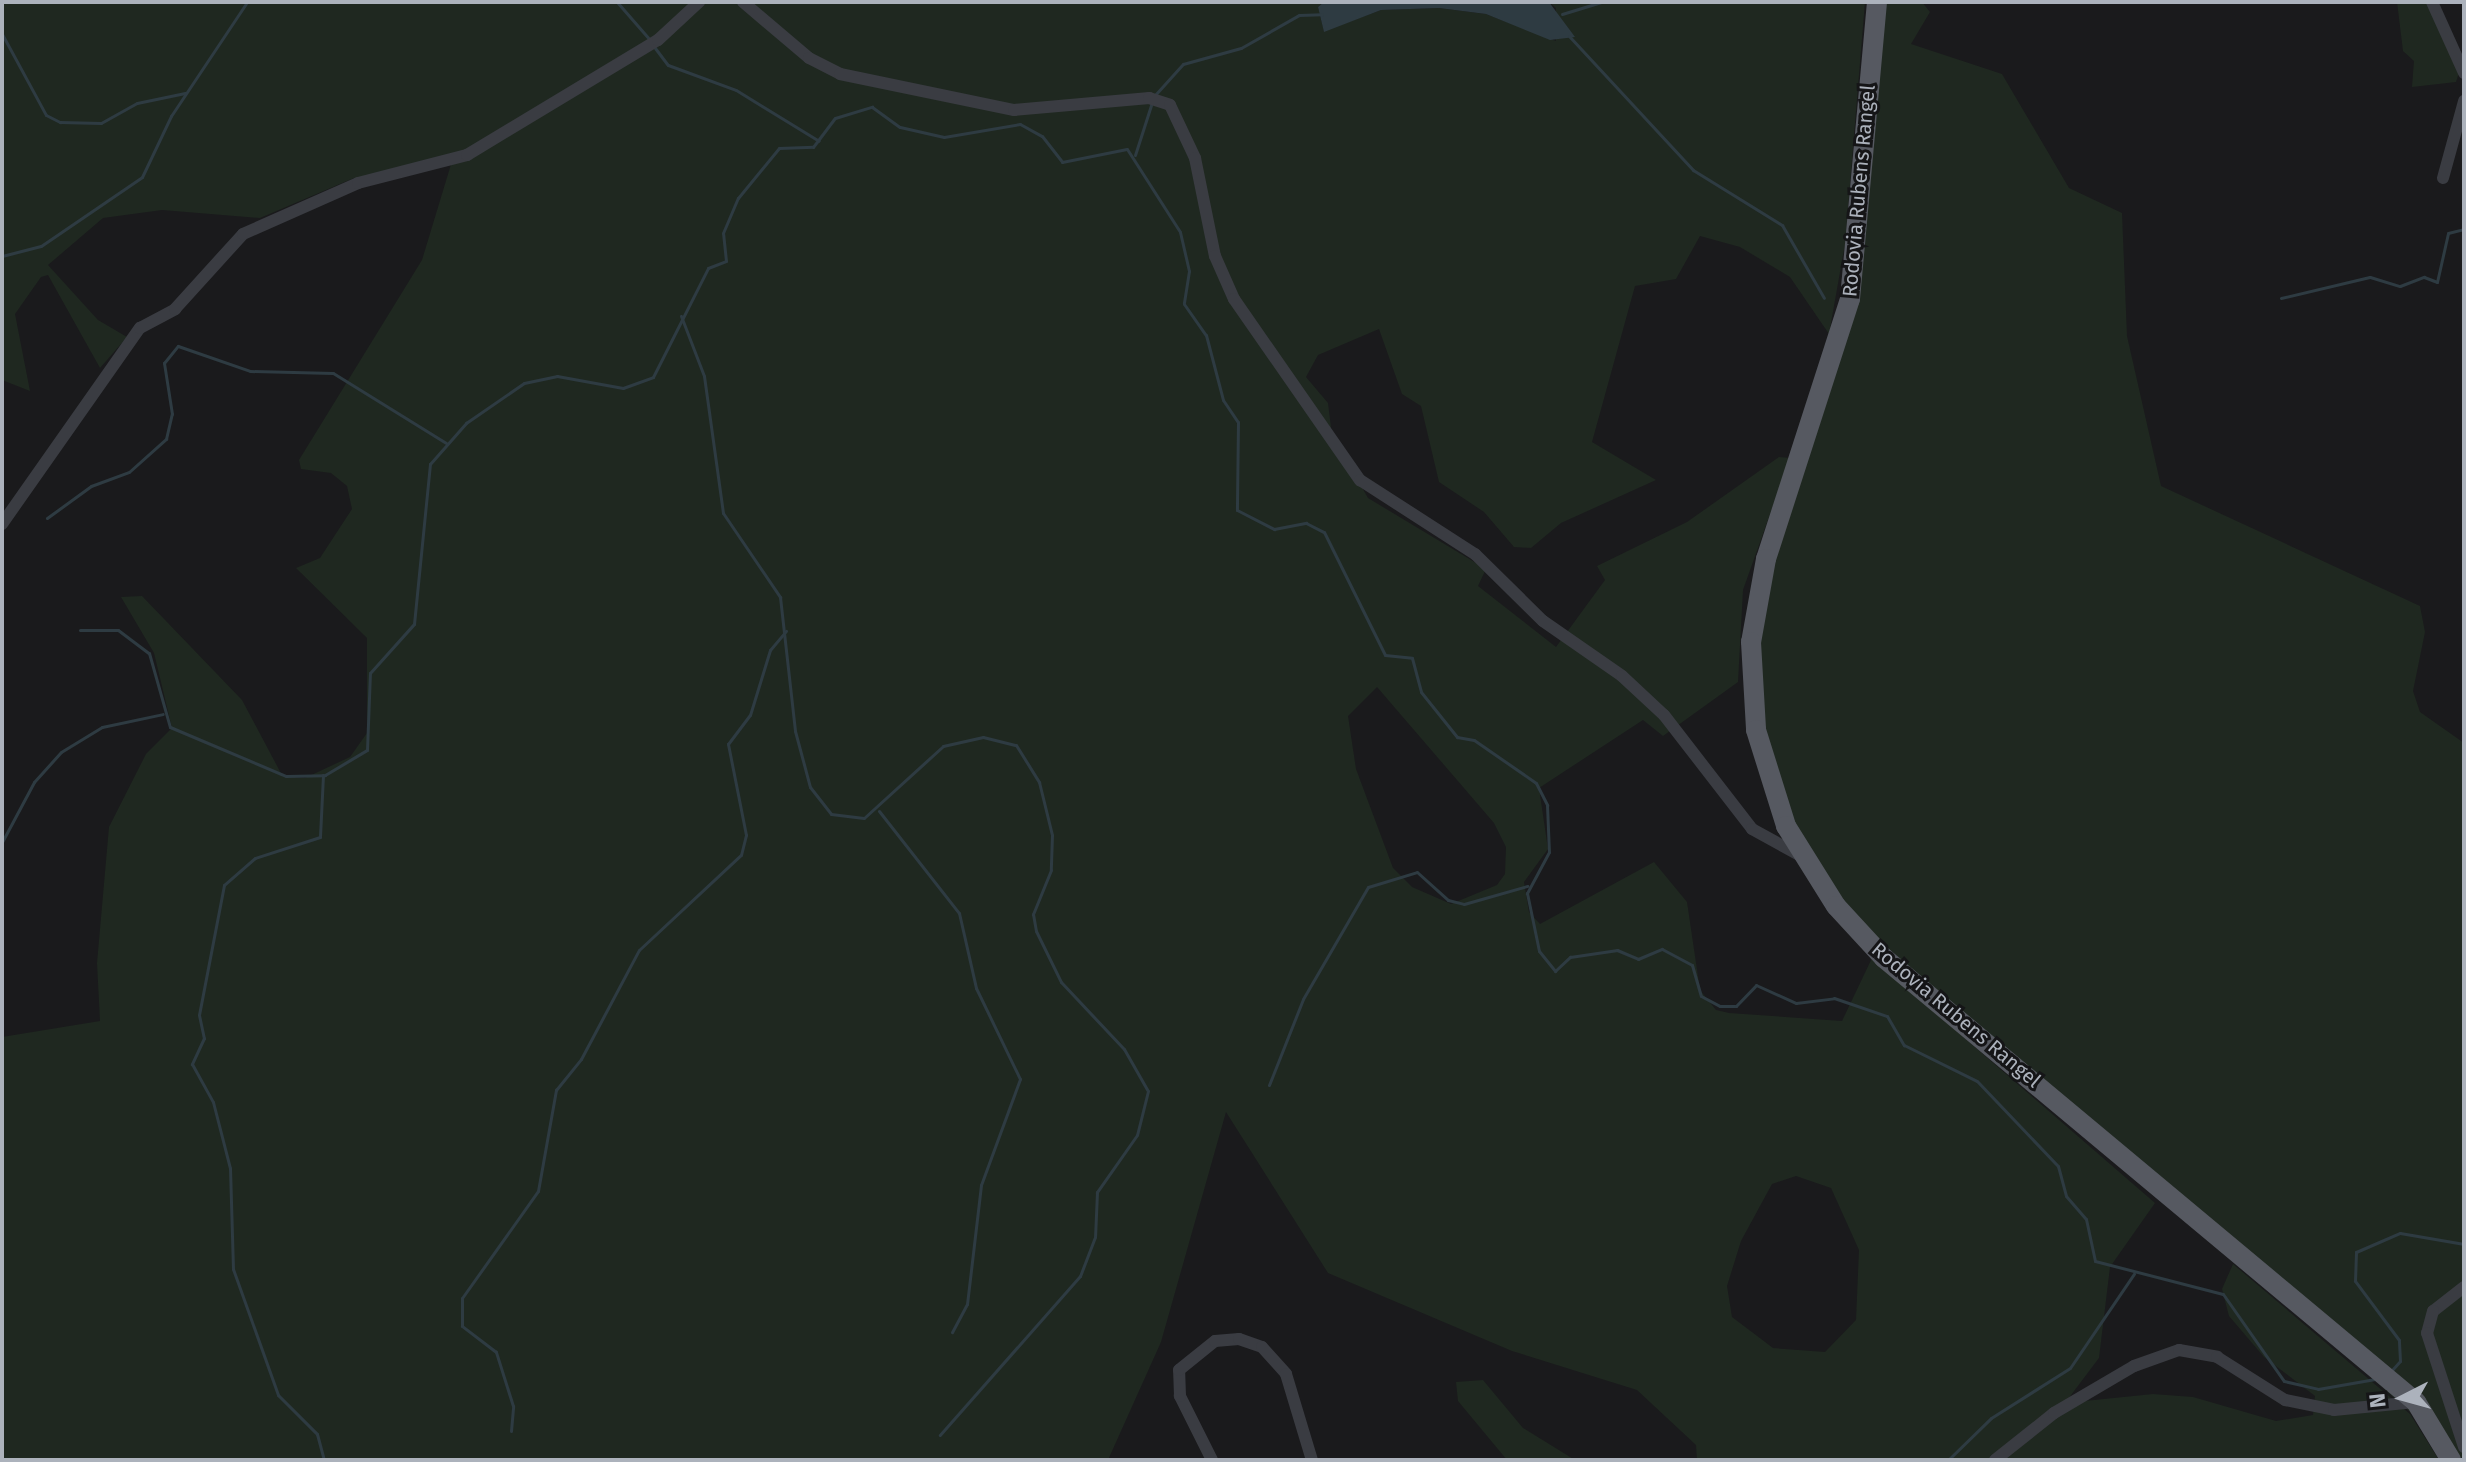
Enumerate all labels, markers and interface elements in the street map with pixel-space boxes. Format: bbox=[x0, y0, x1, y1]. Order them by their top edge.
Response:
street label: Rodovia Rubens Rangel bbox=[1838, 84, 1880, 298]
street label: Rodovia Rubens Rangel bbox=[1867, 937, 2045, 1093]
north arrow bbox=[2362, 1358, 2442, 1438]
text: N bbox=[2363, 1392, 2392, 1409]

